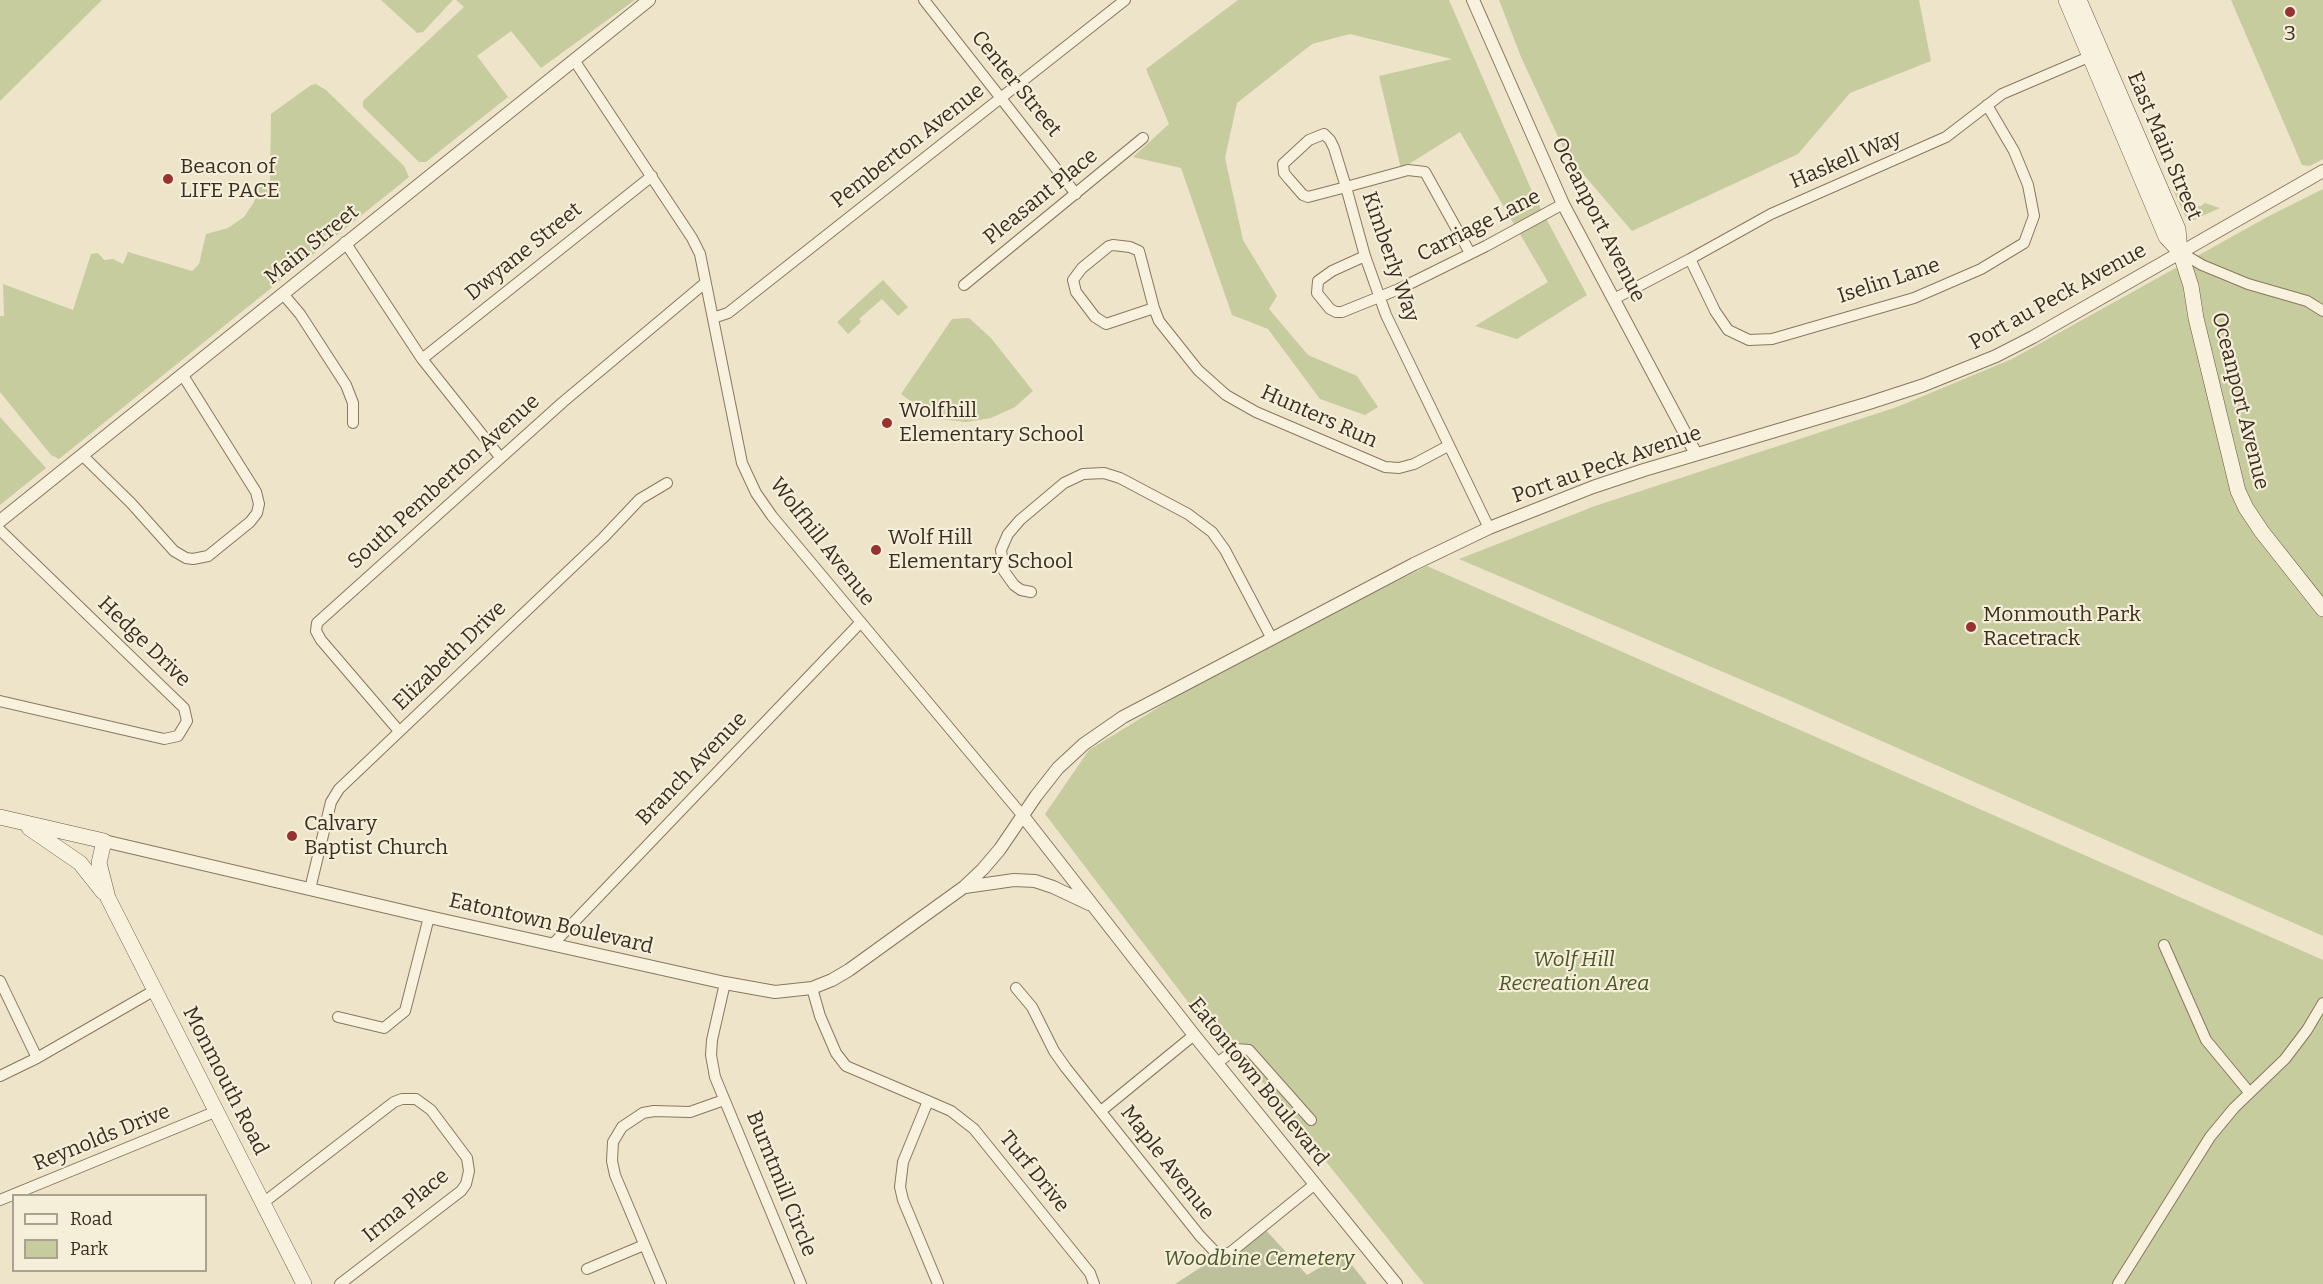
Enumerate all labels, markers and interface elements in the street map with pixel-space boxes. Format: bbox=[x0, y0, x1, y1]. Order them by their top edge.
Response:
marker: 3 bbox=[2283, 5, 2297, 19]
place label: 3 bbox=[2284, 21, 2296, 47]
street label: Center Street bbox=[966, 26, 1066, 142]
street label: East Main Street bbox=[2121, 68, 2207, 224]
street label: Pemberton Avenue bbox=[826, 78, 990, 214]
street label: Haskell Way bbox=[1787, 125, 1905, 195]
street label: Oceanport Avenue bbox=[1546, 133, 1650, 307]
street label: Pleasant Place bbox=[979, 143, 1103, 251]
place label: Beacon of LIFE PACE bbox=[180, 154, 280, 204]
marker: Beacon of LIFE PACE bbox=[161, 172, 175, 186]
street label: Carriage Lane bbox=[1413, 184, 1545, 268]
street label: Kimberly Way bbox=[1356, 189, 1424, 325]
street label: Dwyane Street bbox=[461, 197, 587, 307]
street label: Main Street bbox=[260, 200, 364, 290]
street label: Port au Peck Avenue bbox=[1965, 238, 2151, 356]
street label: Iselin Lane bbox=[1835, 253, 1943, 309]
street label: Oceanport Avenue bbox=[2206, 310, 2274, 492]
street label: Hunters Run bbox=[1257, 380, 1381, 454]
street label: South Pemberton Avenue bbox=[343, 389, 545, 575]
place label: Wolfhill Elementary School bbox=[899, 398, 1084, 448]
marker: Wolfhill Elementary School bbox=[880, 416, 894, 430]
street label: Port au Peck Avenue bbox=[1509, 421, 1705, 509]
street label: Wolfhill Avenue bbox=[764, 473, 880, 611]
place label: Wolf Hill Elementary School bbox=[888, 525, 1073, 575]
marker: Wolf Hill Elementary School bbox=[869, 543, 883, 557]
street label: Hedge Drive bbox=[92, 592, 196, 692]
street label: Elizabeth Drive bbox=[388, 596, 512, 716]
place label: Monmouth Park Racetrack bbox=[1983, 602, 2141, 652]
marker: Monmouth Park Racetrack bbox=[1964, 620, 1978, 634]
street label: Branch Avenue bbox=[632, 707, 752, 831]
place label: Calvary Baptist Church bbox=[304, 811, 448, 861]
marker: Calvary Baptist Church bbox=[285, 829, 299, 843]
street label: Eatontown Boulevard bbox=[446, 888, 656, 960]
park label: Wolf Hill Recreation Area bbox=[1499, 947, 1649, 997]
street label: Eatontown Boulevard bbox=[1182, 993, 1334, 1171]
street label: Monmouth Road bbox=[177, 1003, 273, 1159]
street label: Reynolds Drive bbox=[30, 1099, 174, 1177]
street label: Maple Avenue bbox=[1115, 1101, 1219, 1225]
street label: Burntmill Circle bbox=[740, 1108, 822, 1260]
street label: Turf Drive bbox=[994, 1126, 1074, 1218]
street label: Irma Place bbox=[358, 1164, 454, 1248]
legend bbox=[12, 1194, 207, 1272]
text: Road bbox=[70, 1208, 112, 1230]
text: Park bbox=[70, 1238, 108, 1260]
park label: Woodbine Cemetery bbox=[1164, 1246, 1354, 1272]

